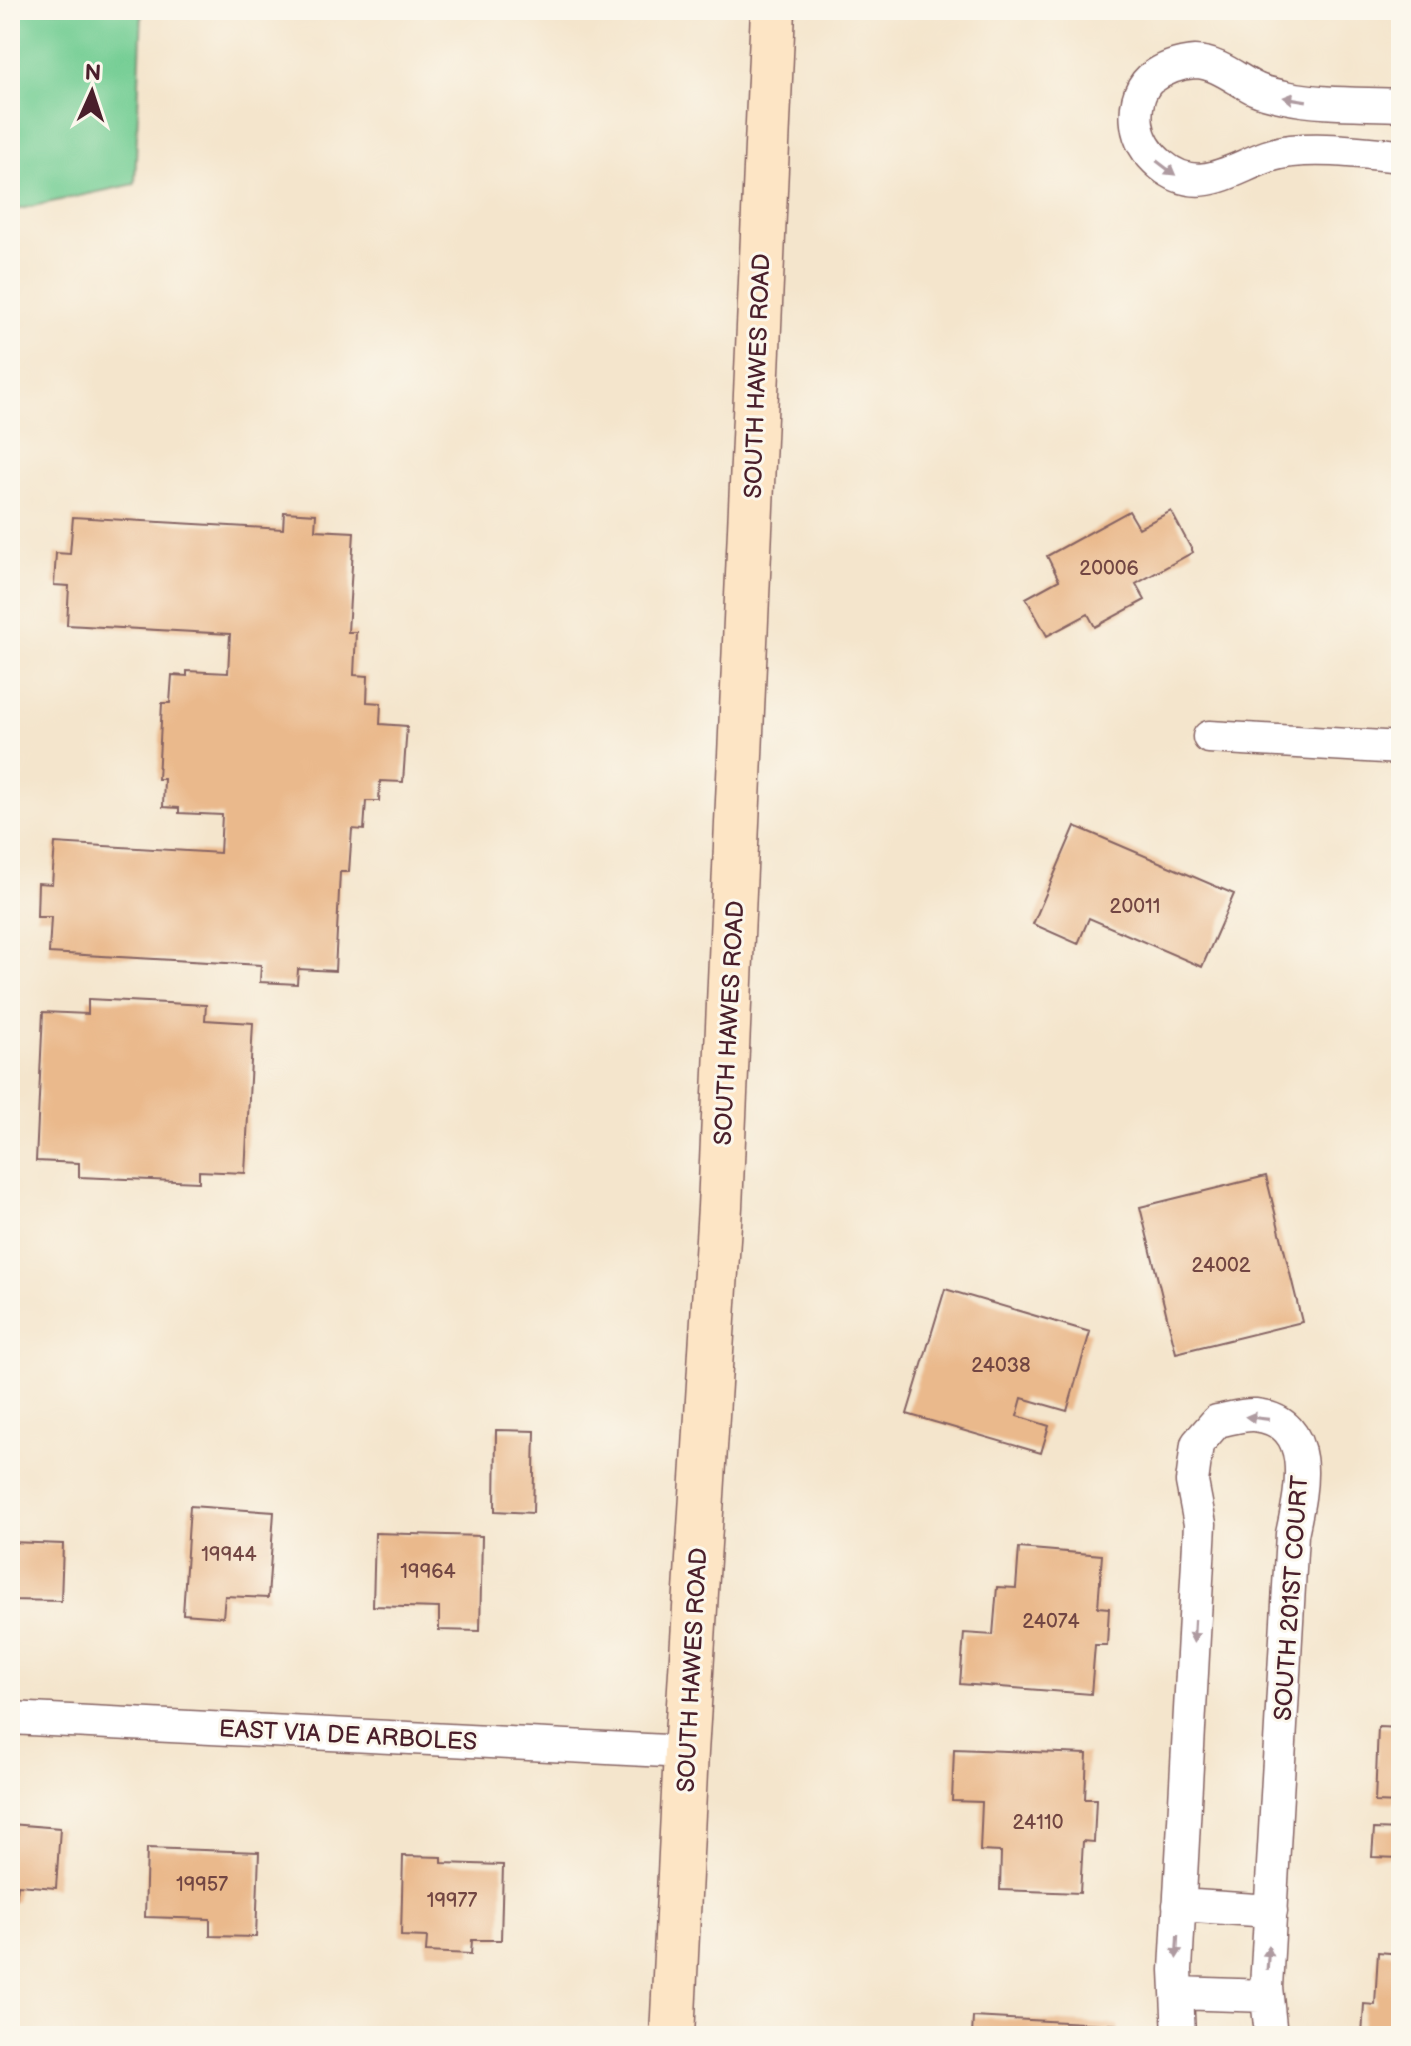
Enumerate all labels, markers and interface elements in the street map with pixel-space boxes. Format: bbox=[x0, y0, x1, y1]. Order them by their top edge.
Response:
north arrow bbox=[52, 52, 132, 132]
text: N bbox=[84, 60, 102, 87]
one-way arrow bbox=[1282, 92, 1307, 104]
one-way arrow bbox=[1155, 159, 1176, 175]
street label: SOUTH HAWES ROAD bbox=[739, 253, 776, 499]
house number: 20006 bbox=[1079, 557, 1139, 581]
house number: 20011 bbox=[1110, 895, 1160, 919]
street label: SOUTH HAWES ROAD bbox=[709, 900, 750, 1146]
house number: 24002 bbox=[1191, 1254, 1251, 1278]
house number: 24038 bbox=[971, 1354, 1031, 1378]
one-way arrow bbox=[1245, 1412, 1270, 1425]
street label: SOUTH 201ST COURT bbox=[1268, 1474, 1315, 1722]
house number: 19944 bbox=[201, 1543, 257, 1567]
street label: SOUTH HAWES ROAD bbox=[672, 1547, 713, 1793]
house number: 19964 bbox=[400, 1560, 456, 1584]
house number: 24074 bbox=[1022, 1610, 1080, 1634]
one-way arrow bbox=[1187, 1619, 1200, 1644]
street label: EAST VIA DE ARBOLES bbox=[218, 1714, 478, 1757]
house number: 24110 bbox=[1013, 1811, 1063, 1835]
house number: 19957 bbox=[176, 1873, 228, 1897]
house number: 19977 bbox=[427, 1889, 477, 1913]
one-way arrow bbox=[1170, 1935, 1183, 1960]
one-way arrow bbox=[1261, 1945, 1274, 1970]

